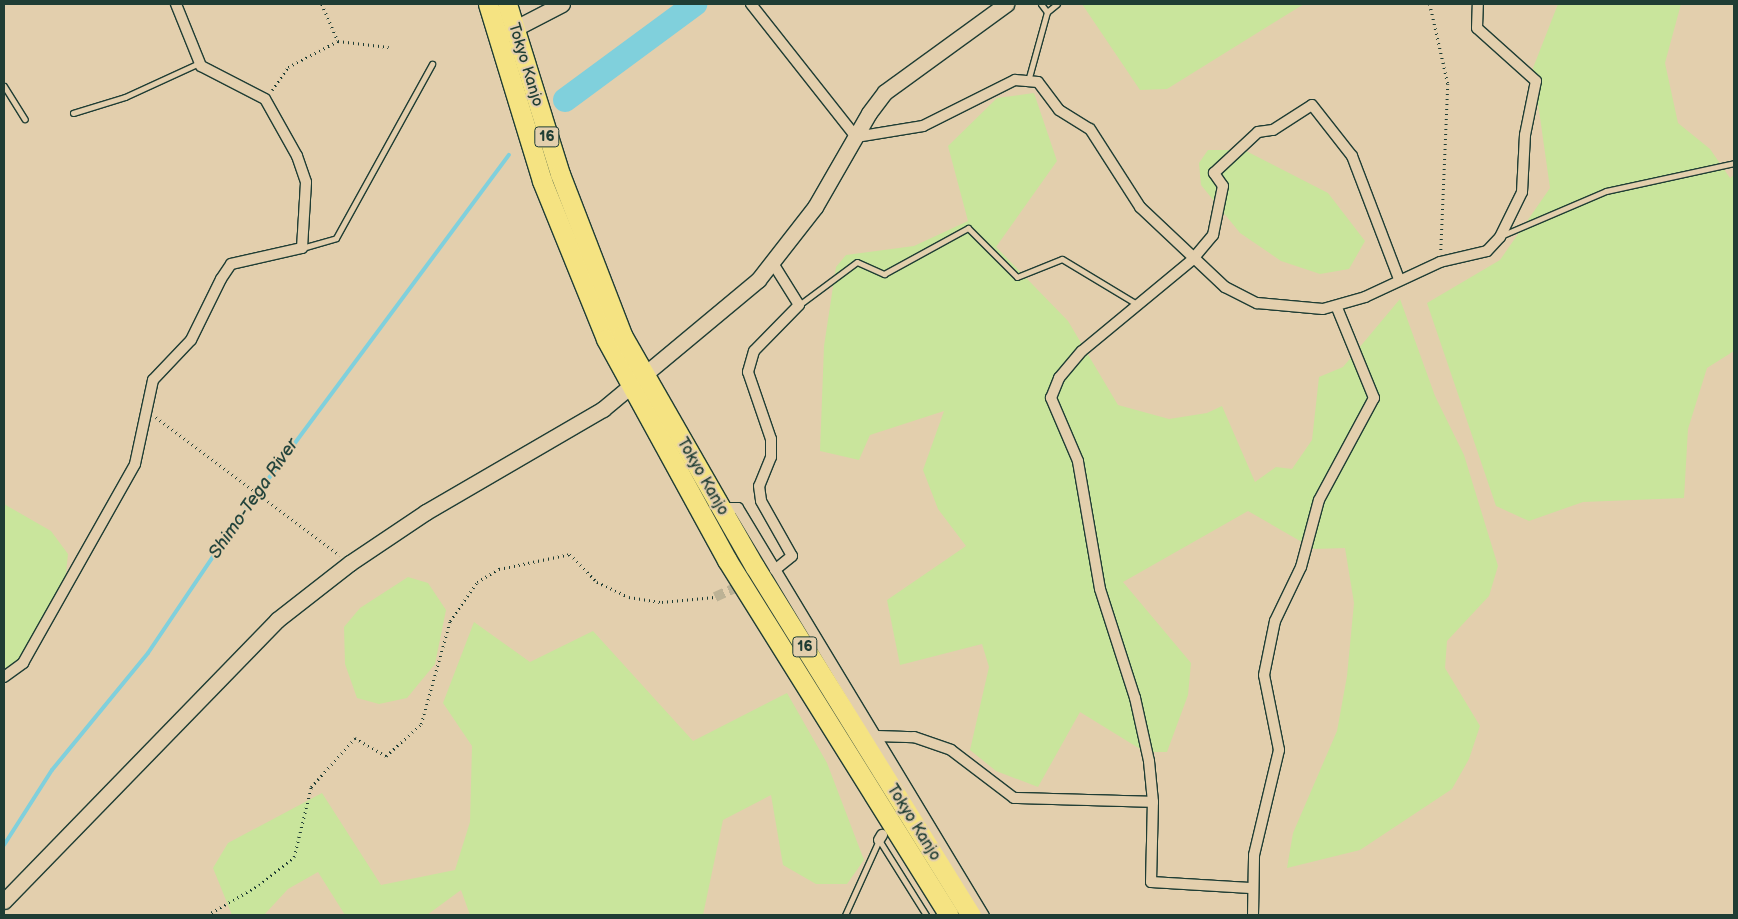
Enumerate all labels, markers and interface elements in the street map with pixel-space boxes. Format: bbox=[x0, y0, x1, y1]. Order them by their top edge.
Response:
street label: Tokyo Kanjo bbox=[503, 21, 547, 109]
road number: 16 bbox=[533, 124, 561, 150]
water label: Shimo-Tega River bbox=[204, 435, 304, 563]
street label: Tokyo Kanjo bbox=[672, 435, 732, 519]
road number: 16 bbox=[791, 634, 819, 660]
street label: Tokyo Kanjo bbox=[882, 781, 944, 865]

